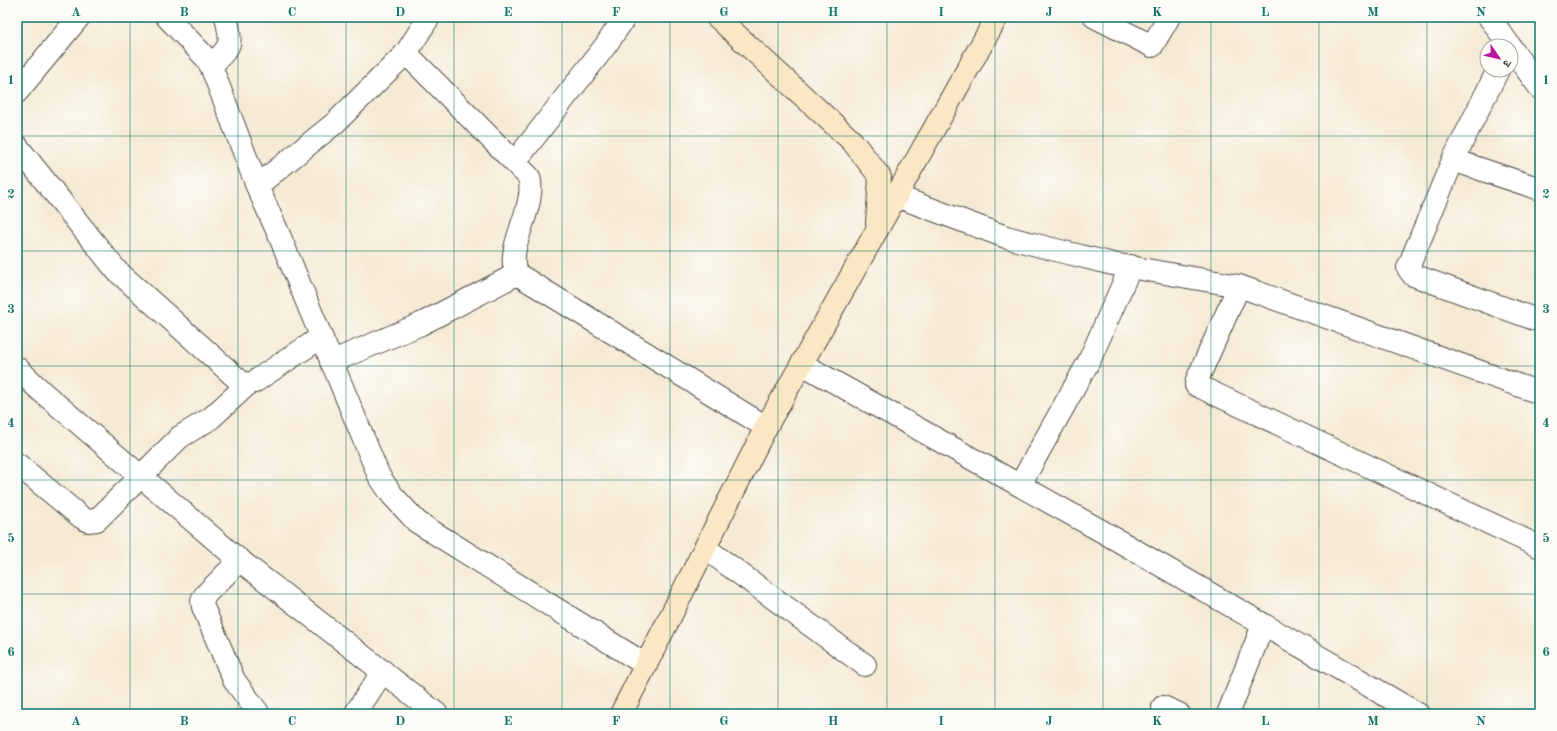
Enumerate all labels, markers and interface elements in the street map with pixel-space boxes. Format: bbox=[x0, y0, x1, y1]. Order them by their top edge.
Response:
text: A bbox=[71, 6, 81, 19]
text: B bbox=[179, 6, 189, 19]
text: C bbox=[288, 6, 296, 19]
text: D bbox=[395, 6, 405, 19]
text: E bbox=[504, 6, 513, 19]
text: F bbox=[612, 6, 621, 19]
text: G bbox=[719, 6, 729, 19]
text: H bbox=[828, 6, 839, 19]
text: I bbox=[938, 6, 944, 19]
text: J bbox=[1045, 6, 1053, 19]
text: K bbox=[1152, 6, 1162, 19]
text: L bbox=[1261, 6, 1270, 19]
text: M bbox=[1367, 6, 1379, 19]
text: N bbox=[1476, 6, 1486, 19]
north arrow bbox=[1479, 38, 1519, 78]
text: उ bbox=[1499, 57, 1513, 69]
text: 1 bbox=[7, 74, 15, 87]
text: 1 bbox=[1542, 74, 1550, 87]
text: 2 bbox=[7, 188, 15, 201]
text: 2 bbox=[1542, 188, 1550, 201]
text: 3 bbox=[7, 303, 15, 316]
text: 3 bbox=[1542, 303, 1550, 316]
text: 4 bbox=[7, 417, 15, 430]
text: 4 bbox=[1542, 417, 1550, 430]
text: 5 bbox=[7, 532, 15, 545]
text: 5 bbox=[1542, 532, 1550, 545]
text: 6 bbox=[7, 646, 15, 659]
text: 6 bbox=[1542, 646, 1550, 659]
text: A bbox=[71, 715, 81, 728]
text: B bbox=[179, 715, 189, 728]
text: C bbox=[288, 715, 296, 728]
text: D bbox=[395, 715, 405, 728]
text: E bbox=[504, 715, 513, 728]
text: F bbox=[612, 715, 621, 728]
text: G bbox=[719, 715, 729, 728]
text: H bbox=[828, 715, 839, 728]
text: I bbox=[938, 715, 944, 728]
text: J bbox=[1045, 715, 1053, 728]
text: K bbox=[1152, 715, 1162, 728]
text: L bbox=[1261, 715, 1270, 728]
text: M bbox=[1367, 715, 1379, 728]
text: N bbox=[1476, 715, 1486, 728]

